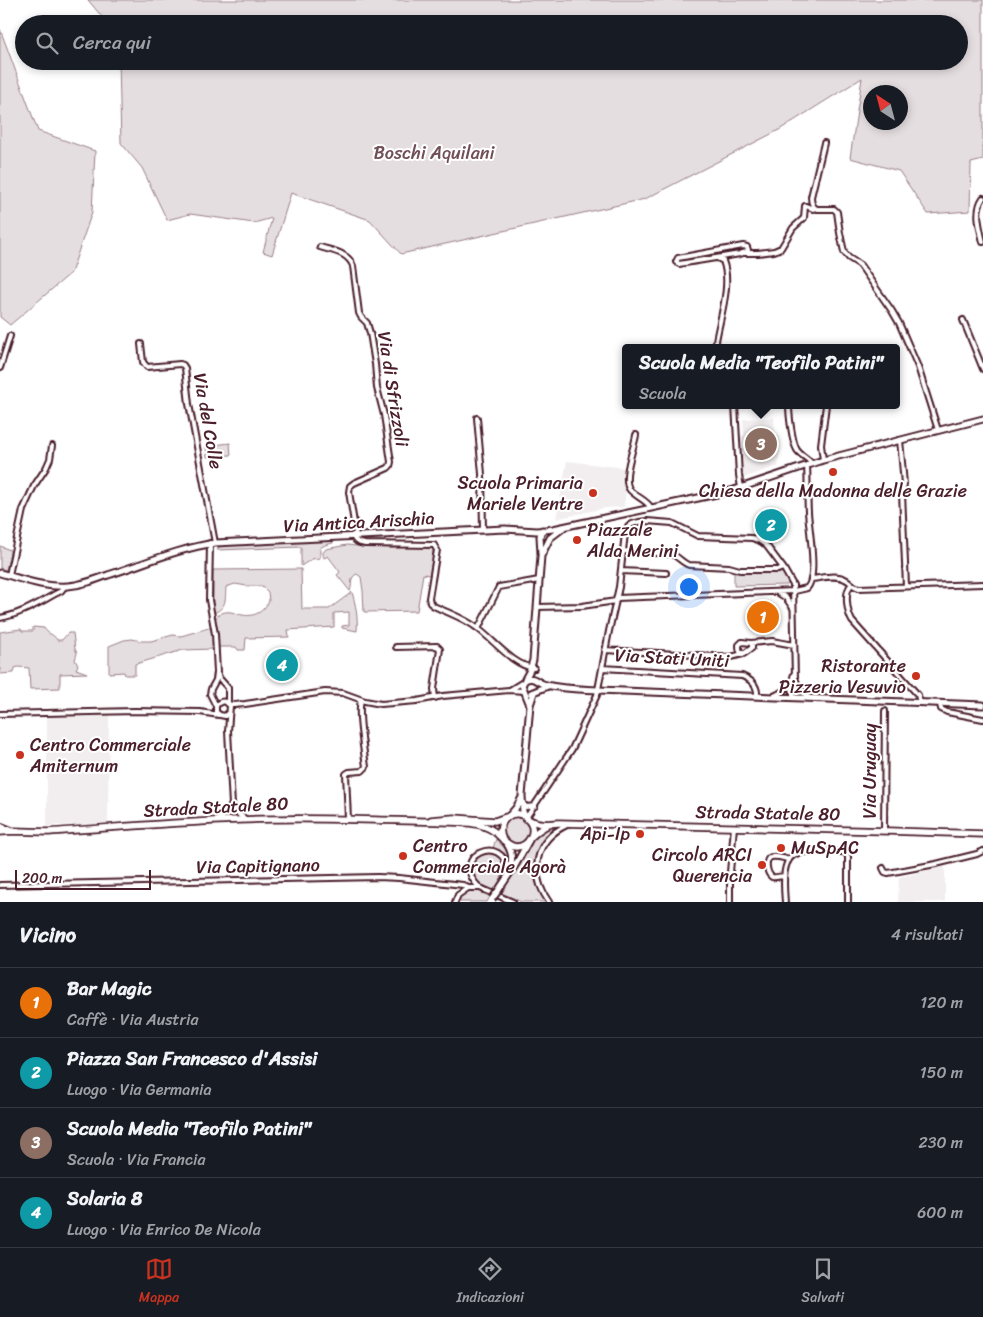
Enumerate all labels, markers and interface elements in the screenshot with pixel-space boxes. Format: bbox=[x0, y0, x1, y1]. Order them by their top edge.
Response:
search box bbox=[15, 15, 968, 70]
text: Cerca qui bbox=[73, 26, 151, 59]
icon: search bbox=[33, 29, 61, 57]
north arrow bbox=[863, 85, 908, 130]
park label: Boschi Aquilani bbox=[374, 137, 495, 169]
street label: Via di Sfrizzoli bbox=[368, 329, 418, 450]
popup bbox=[622, 344, 900, 409]
text: Scuola Media "Teofilo Patini" bbox=[639, 346, 883, 379]
street label: Via del Colle bbox=[184, 370, 232, 472]
text: Scuola bbox=[639, 379, 686, 408]
pin: 3 bbox=[745, 425, 777, 463]
marker: Chiesa della Madonna delle Grazie bbox=[827, 466, 839, 478]
place label: Scuola Primaria Mariele Ventre bbox=[458, 467, 583, 520]
place label: Chiesa della Madonna delle Grazie bbox=[699, 475, 967, 507]
marker: Scuola Primaria Mariele Ventre bbox=[587, 487, 599, 499]
street label: Via Antica Arischia bbox=[283, 502, 435, 542]
pin: 2 bbox=[755, 506, 787, 544]
place label: Piazzale Alda Merini bbox=[586, 514, 679, 567]
marker: Piazzale Alda Merini bbox=[571, 534, 583, 546]
your location bbox=[676, 574, 702, 600]
pin: 1 bbox=[747, 598, 779, 636]
street label: Via Stati Uniti bbox=[614, 639, 731, 677]
pin: 4 bbox=[266, 646, 298, 684]
place label: Ristorante Pizzeria Vesuvio bbox=[779, 650, 906, 703]
marker: Ristorante Pizzeria Vesuvio bbox=[910, 670, 922, 682]
street label: Via Uruguay bbox=[854, 723, 886, 819]
place label: Centro Commerciale Amiternum bbox=[29, 729, 191, 782]
marker: Centro Commerciale Amiternum bbox=[14, 749, 26, 761]
street label: Strada Statale 80 bbox=[143, 787, 289, 827]
street label: Strada Statale 80 bbox=[695, 796, 841, 830]
place label: Api-Ip bbox=[579, 818, 630, 850]
marker: Api-Ip bbox=[634, 828, 646, 840]
place label: Centro Commerciale Agorà bbox=[413, 830, 566, 883]
place label: MuSpAC bbox=[791, 832, 859, 864]
place label: Circolo ARCI Querencia bbox=[652, 839, 753, 892]
marker: MuSpAC bbox=[775, 842, 787, 854]
street label: Via Capitignano bbox=[196, 849, 320, 883]
marker: Centro Commerciale Agorà bbox=[397, 850, 409, 862]
marker: Circolo ARCI Querencia bbox=[756, 859, 768, 871]
text: 200 m bbox=[22, 866, 62, 891]
scale bar bbox=[15, 867, 151, 890]
text: Vicino bbox=[20, 916, 76, 954]
text: 4 risultati bbox=[891, 920, 963, 949]
text: Bar Magic bbox=[67, 972, 151, 1005]
text: 1 bbox=[33, 988, 39, 1017]
text: 120 m bbox=[920, 988, 963, 1017]
text: Caffè · Via Austria bbox=[67, 1005, 199, 1034]
text: Piazza San Francesco d'Assisi bbox=[67, 1042, 317, 1075]
text: 2 bbox=[31, 1058, 41, 1087]
text: 150 m bbox=[920, 1058, 963, 1087]
text: Luogo · Via Germania bbox=[67, 1075, 212, 1104]
text: Scuola Media "Teofilo Patini" bbox=[67, 1112, 311, 1145]
text: 3 bbox=[32, 1128, 40, 1157]
text: 230 m bbox=[918, 1128, 963, 1157]
text: Scuola · Via Francia bbox=[67, 1145, 205, 1174]
text: Solaria 8 bbox=[67, 1182, 143, 1215]
text: 4 bbox=[31, 1198, 41, 1227]
text: 600 m bbox=[917, 1198, 963, 1227]
text: Luogo · Via Enrico De Nicola bbox=[67, 1215, 261, 1244]
tab: Mappa bbox=[139, 1255, 179, 1310]
tab: Indicazioni bbox=[456, 1255, 524, 1310]
tab: Salvati bbox=[801, 1255, 844, 1310]

